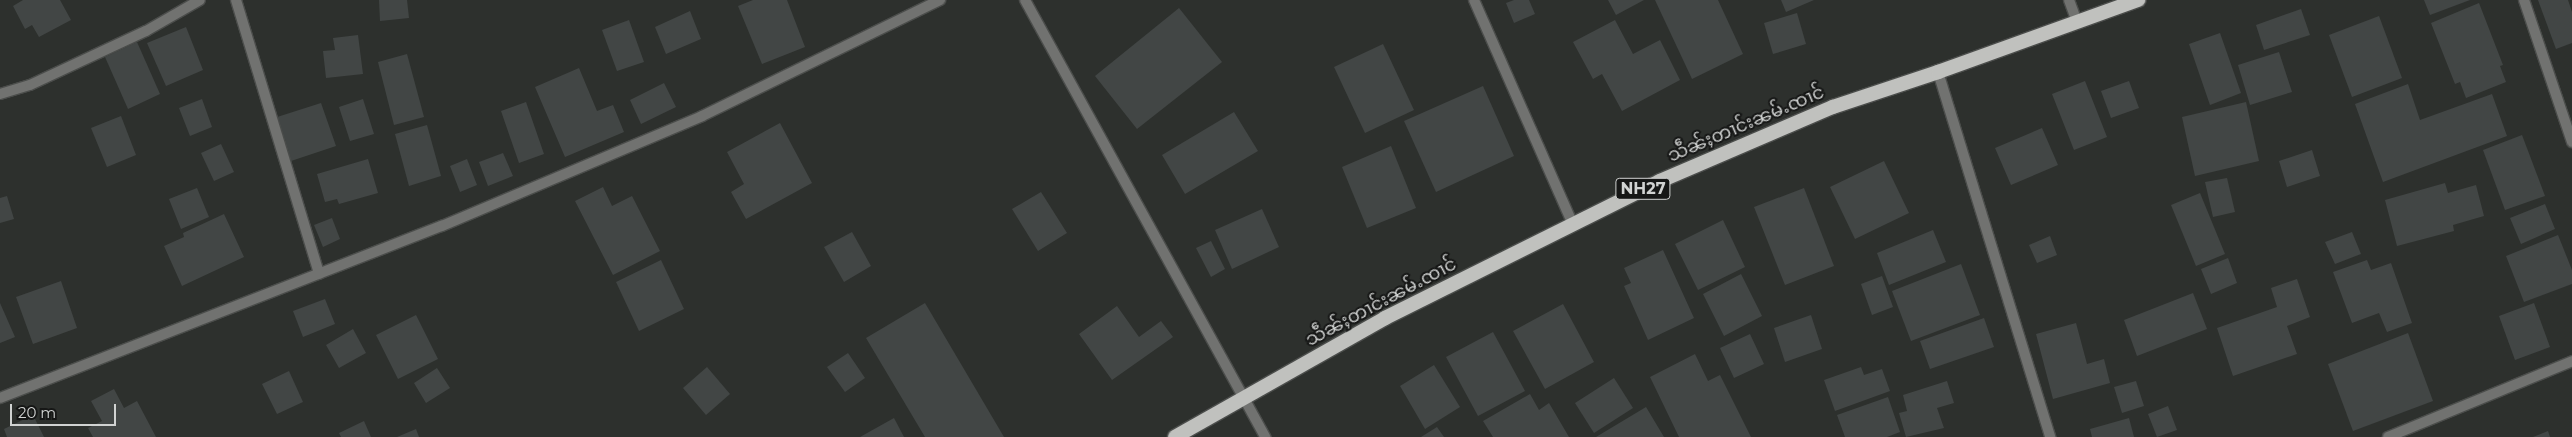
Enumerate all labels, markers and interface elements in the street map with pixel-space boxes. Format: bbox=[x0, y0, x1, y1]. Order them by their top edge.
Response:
street label: သဵၼ်ႈတၢင်းၼမ်ႉၸၢင် bbox=[1665, 81, 1827, 167]
road number: NH27 bbox=[1614, 175, 1672, 202]
street label: သဵၼ်ႈတၢင်းၼမ်ႉၸၢင် bbox=[1302, 253, 1460, 351]
scale bar bbox=[12, 394, 119, 426]
text: 20 m bbox=[18, 403, 56, 422]

